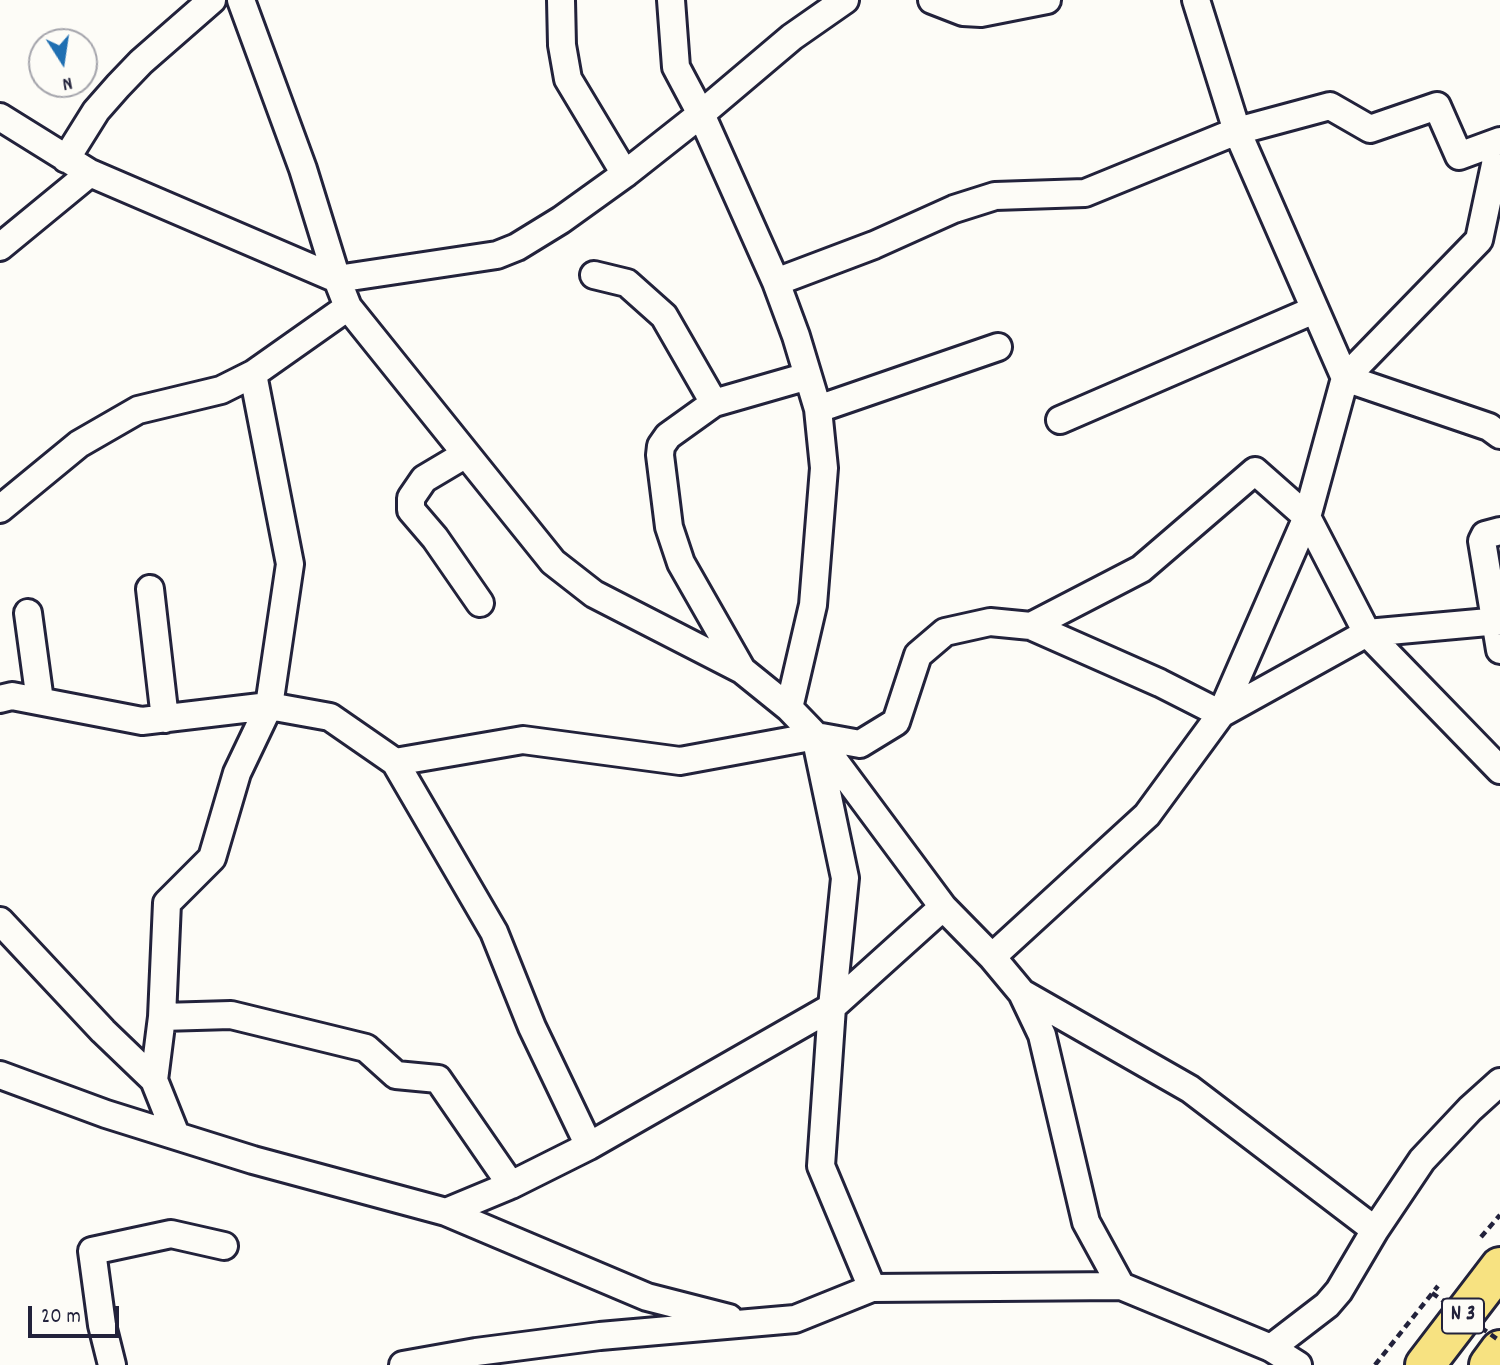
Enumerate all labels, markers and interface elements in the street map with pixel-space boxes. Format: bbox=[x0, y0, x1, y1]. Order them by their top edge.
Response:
north arrow bbox=[28, 28, 98, 98]
text: N bbox=[60, 68, 74, 96]
scale bar bbox=[32, 1292, 122, 1336]
road number: N 3 bbox=[1442, 1298, 1484, 1334]
text: 20 m bbox=[41, 1303, 81, 1333]

